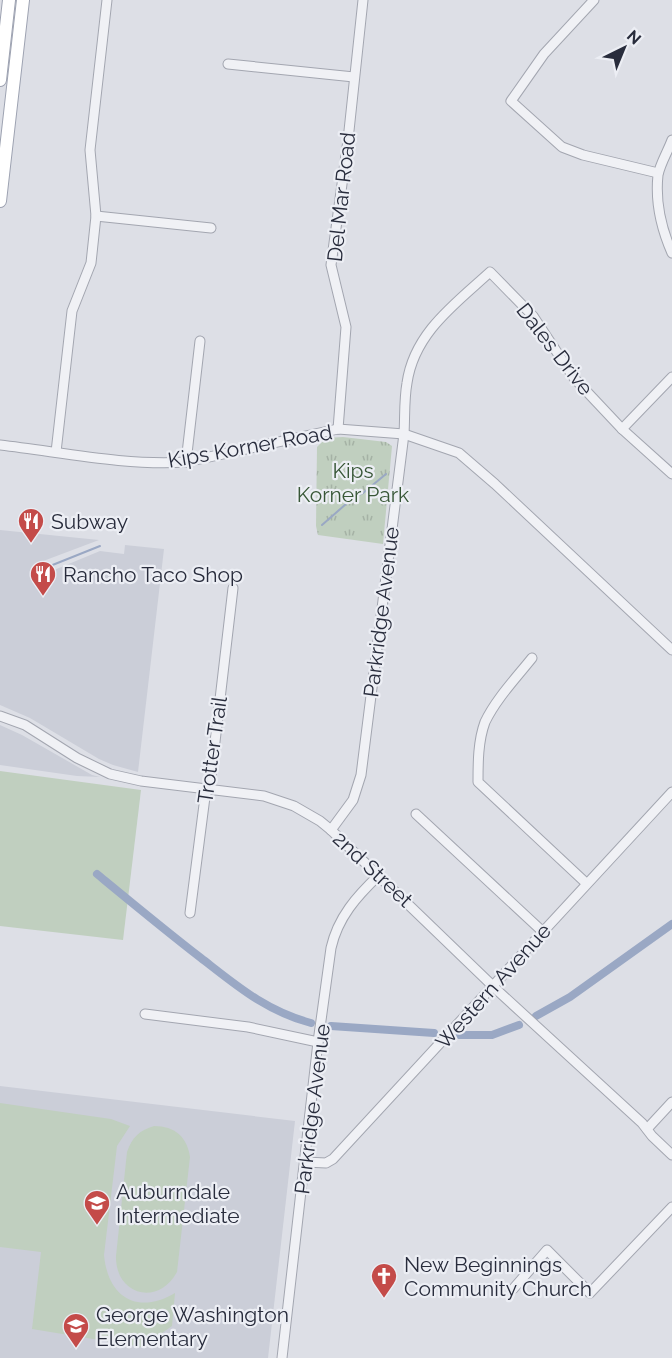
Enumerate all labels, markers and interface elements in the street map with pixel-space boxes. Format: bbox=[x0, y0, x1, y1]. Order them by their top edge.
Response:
north arrow bbox=[594, 18, 654, 78]
text: N bbox=[623, 26, 645, 49]
street label: Del Mar Road bbox=[322, 131, 360, 263]
street label: Dales Drive bbox=[511, 298, 599, 400]
street label: Kips Korner Road bbox=[166, 419, 334, 473]
park label: Kips Korner Park bbox=[297, 458, 409, 507]
restaurant icon: Subway bbox=[16, 506, 46, 544]
place label: Subway bbox=[51, 509, 128, 534]
street label: Parkridge Avenue bbox=[358, 525, 404, 699]
restaurant icon: Rancho Taco Shop bbox=[28, 559, 58, 597]
place label: Rancho Taco Shop bbox=[63, 562, 243, 587]
street label: Trotter Trail bbox=[192, 694, 232, 805]
street label: 2nd Street bbox=[328, 826, 418, 912]
street label: Western Avenue bbox=[430, 918, 556, 1054]
street label: Parkridge Avenue bbox=[289, 1022, 335, 1196]
place label: Auburndale Intermediate bbox=[116, 1179, 240, 1228]
school or university icon: Auburndale Intermediate bbox=[82, 1188, 112, 1226]
place label: New Beginnings Community Church bbox=[404, 1252, 592, 1301]
church icon: New Beginnings Community Church bbox=[369, 1261, 399, 1299]
place label: George Washington Elementary bbox=[96, 1302, 289, 1351]
school or university icon: George Washington Elementary bbox=[61, 1311, 91, 1349]

